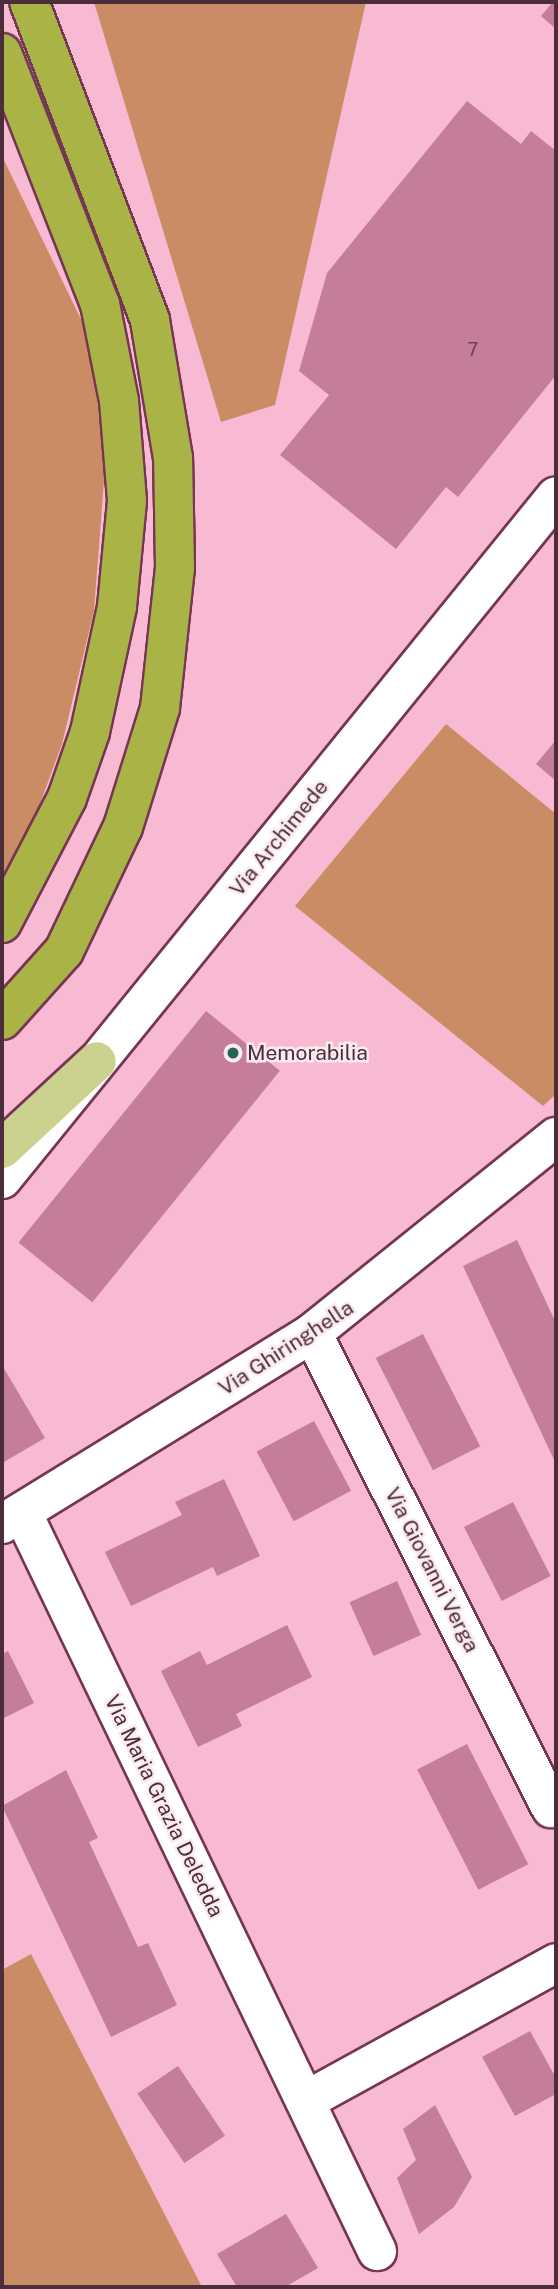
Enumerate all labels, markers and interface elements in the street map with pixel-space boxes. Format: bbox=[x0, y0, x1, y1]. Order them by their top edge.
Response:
house number: 7 bbox=[468, 339, 478, 361]
street label: Via Archimede bbox=[224, 775, 334, 901]
place label: Memorabilia bbox=[247, 1040, 368, 1066]
marker: Memorabilia bbox=[225, 1045, 241, 1061]
street label: Via Ghiringhella bbox=[214, 1295, 358, 1401]
street label: Via Giovanni Verga bbox=[379, 1483, 485, 1657]
street label: Via Maria Grazia Deledda bbox=[99, 1691, 229, 1921]

